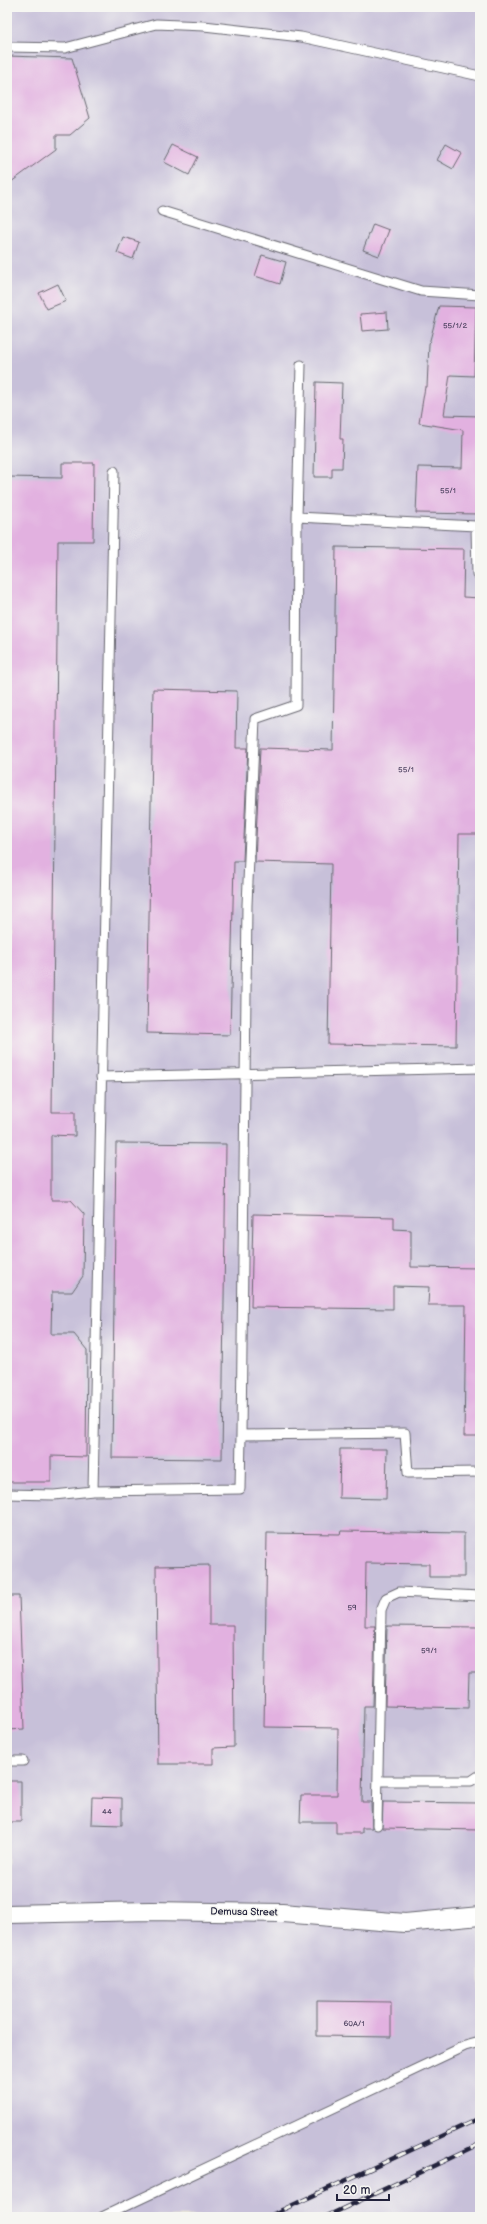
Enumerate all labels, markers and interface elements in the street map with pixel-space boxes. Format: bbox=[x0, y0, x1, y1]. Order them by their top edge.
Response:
house number: 55/1/2 bbox=[443, 321, 467, 330]
house number: 55/1 bbox=[440, 486, 456, 495]
house number: 55/1 bbox=[398, 765, 414, 774]
house number: 59 bbox=[347, 1603, 357, 1612]
house number: 59/1 bbox=[421, 1646, 437, 1655]
house number: 44 bbox=[102, 1807, 112, 1816]
street label: Demusa Street bbox=[210, 1905, 278, 1919]
house number: 60А/1 bbox=[343, 2019, 365, 2028]
scale bar bbox=[337, 2176, 389, 2202]
text: 20 m bbox=[343, 2183, 370, 2198]

